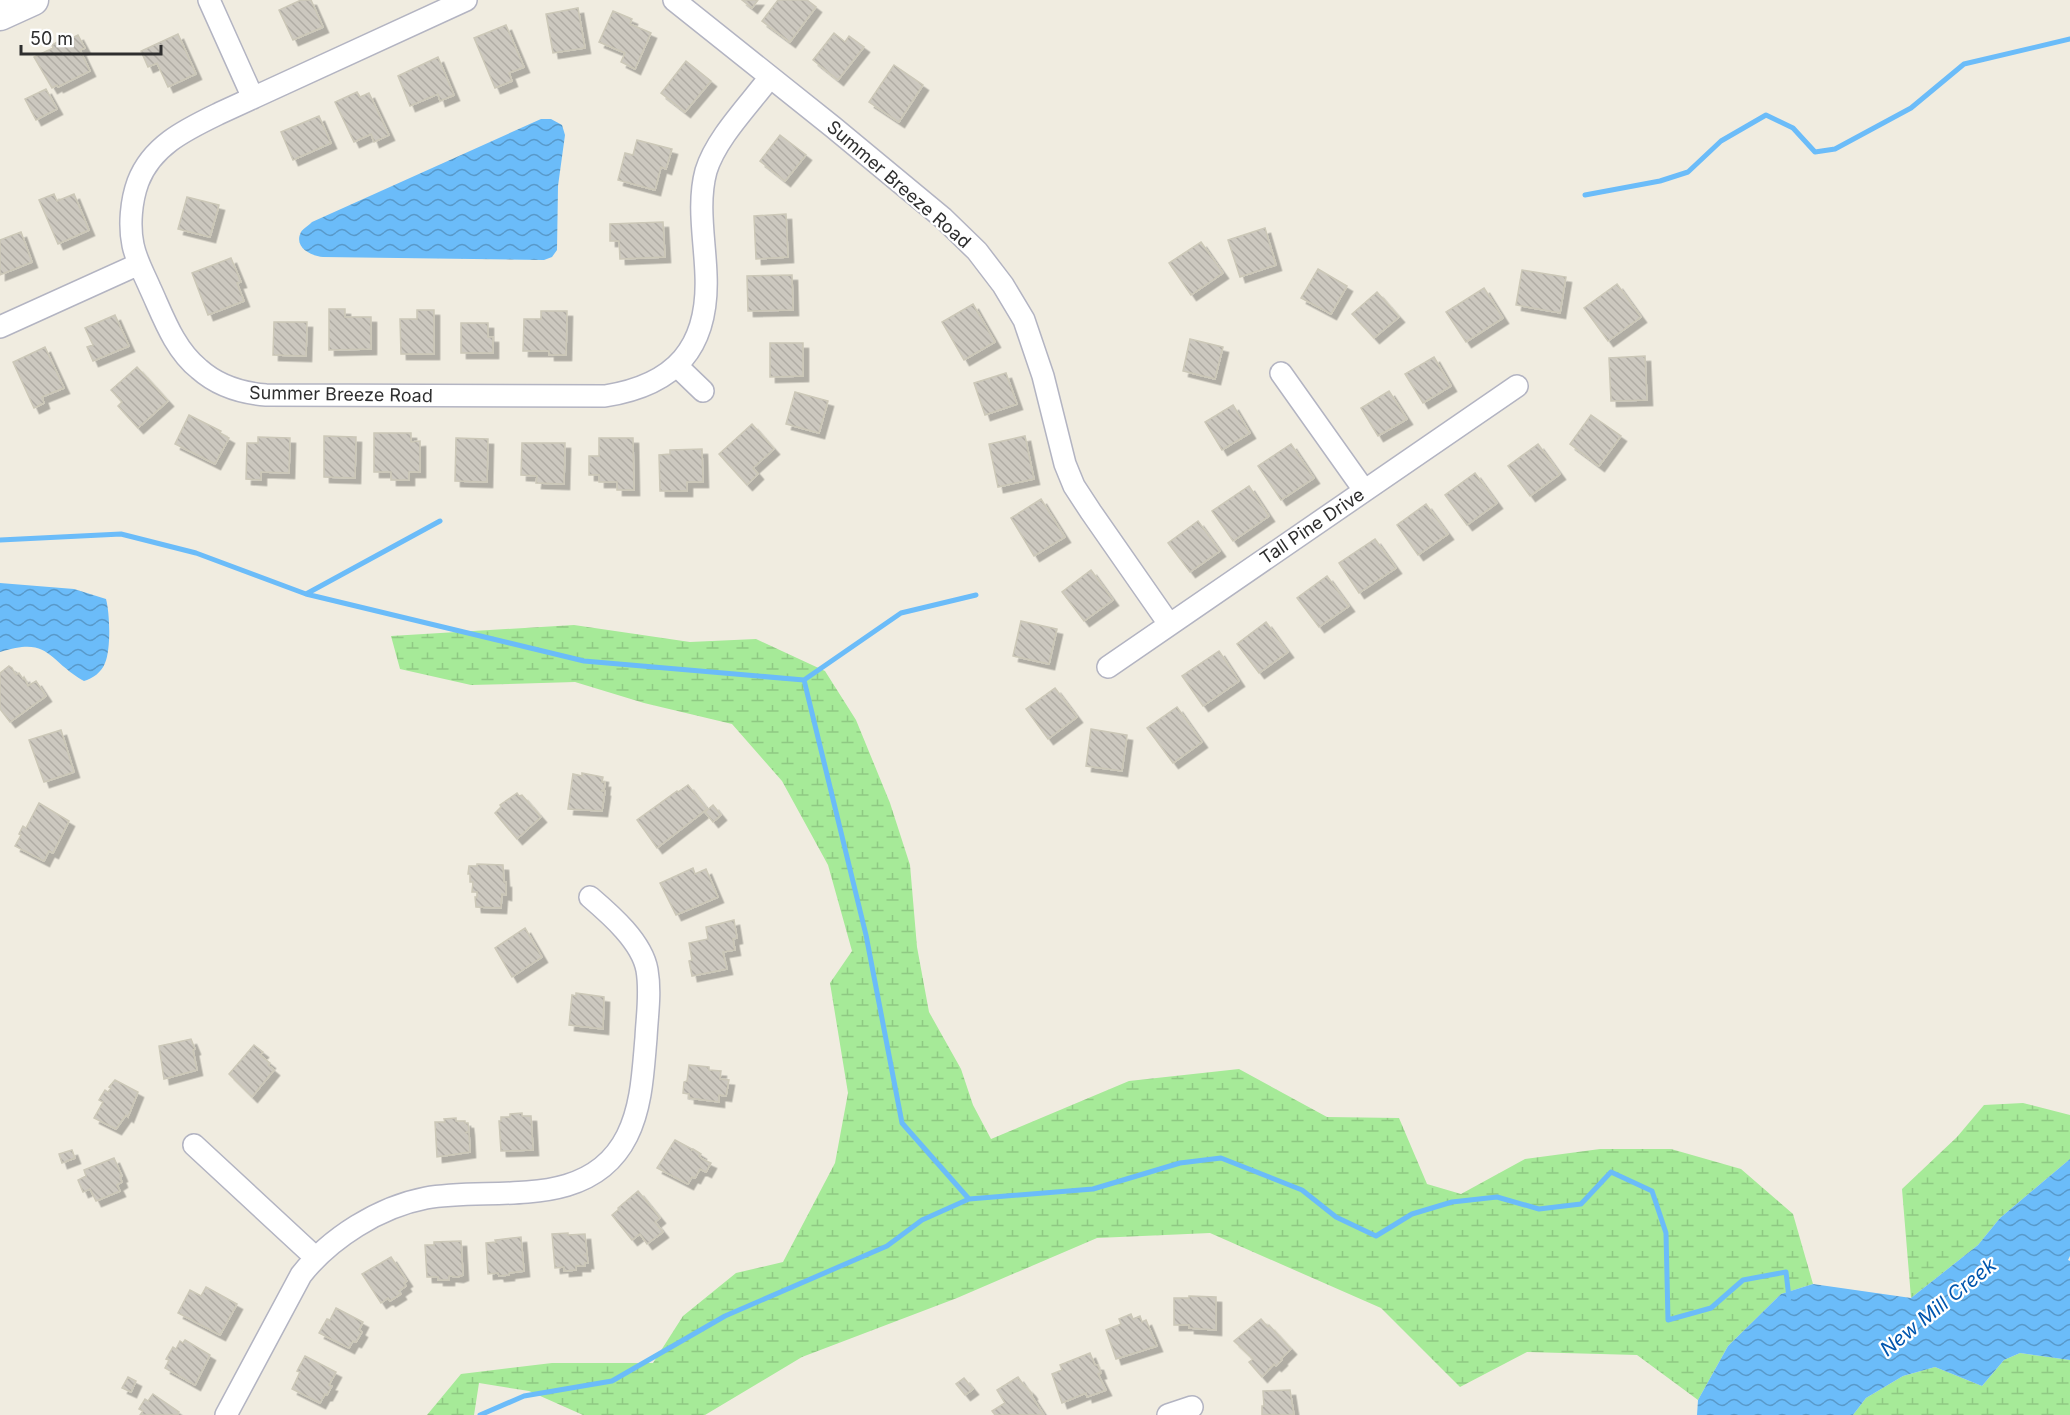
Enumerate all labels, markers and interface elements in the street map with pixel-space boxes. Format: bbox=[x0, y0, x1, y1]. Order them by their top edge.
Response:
scale bar bbox=[21, 18, 160, 56]
text: 50 m bbox=[30, 28, 73, 49]
street label: Summer Breeze Road bbox=[823, 116, 975, 252]
street label: Summer Breeze Road bbox=[249, 382, 433, 406]
street label: Tall Pine Drive bbox=[1256, 483, 1368, 569]
water label: New Mill Creek bbox=[1875, 1252, 2002, 1361]

